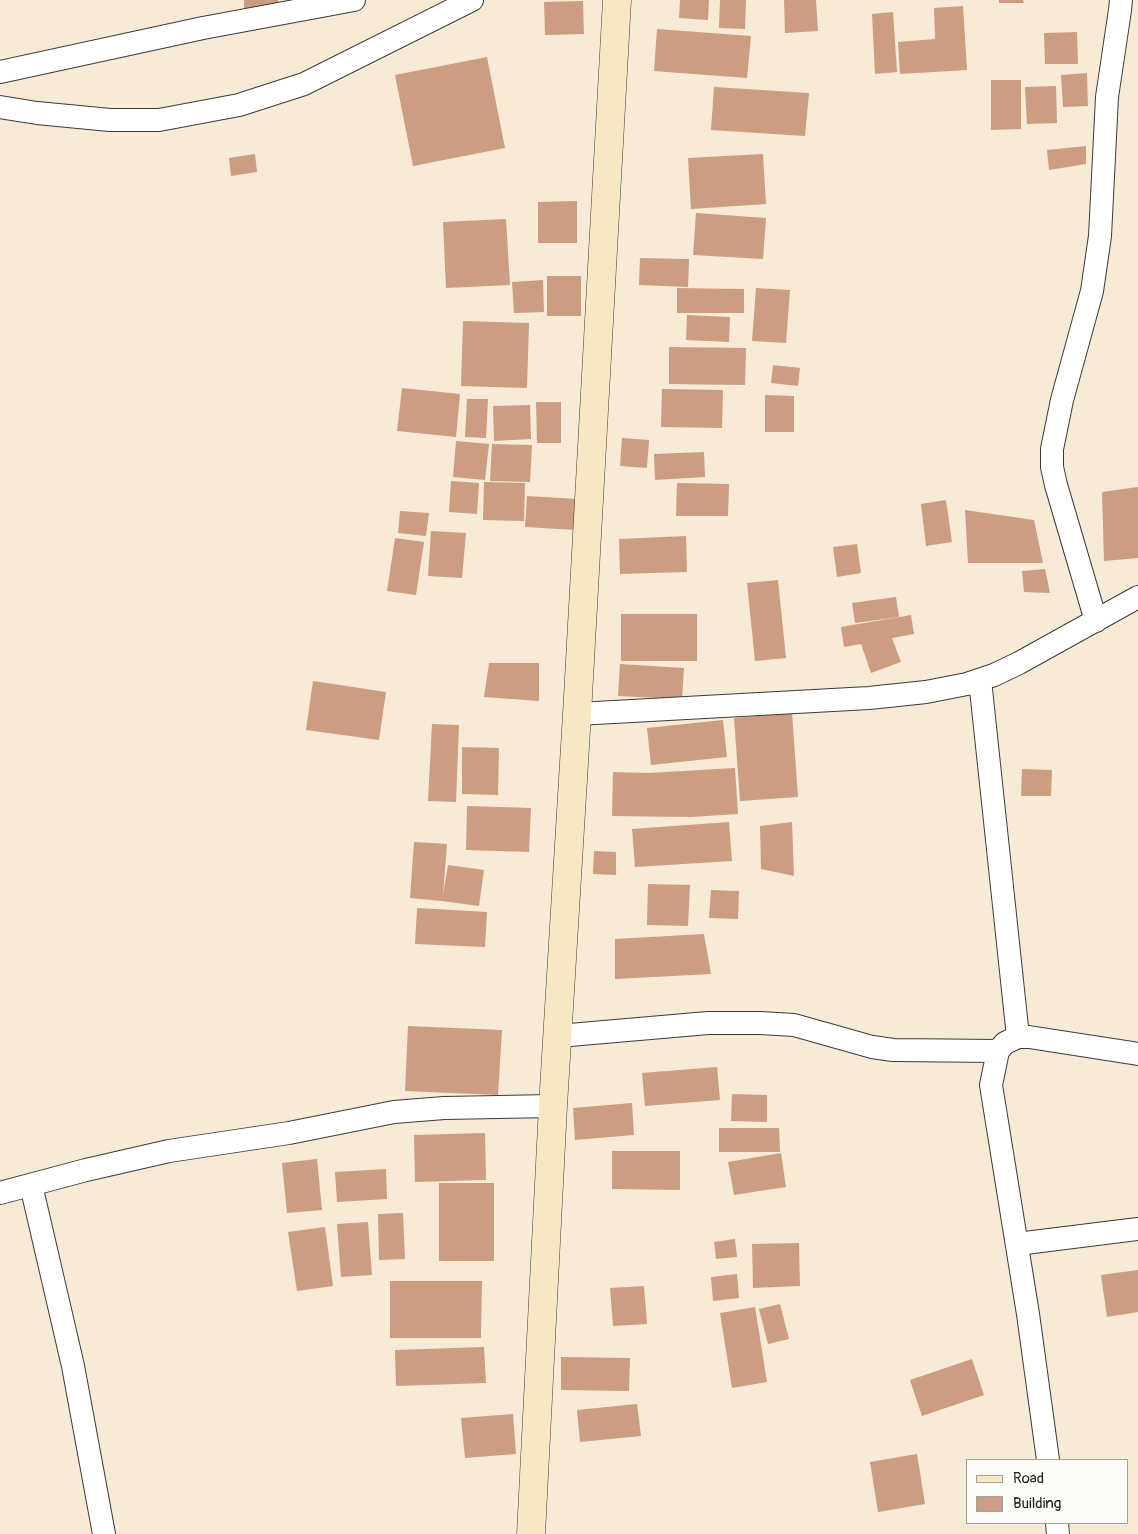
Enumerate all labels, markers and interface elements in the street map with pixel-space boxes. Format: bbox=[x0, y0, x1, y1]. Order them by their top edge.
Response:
legend bbox=[966, 1459, 1128, 1524]
text: Road bbox=[1013, 1469, 1044, 1488]
text: Building bbox=[1013, 1494, 1061, 1513]

